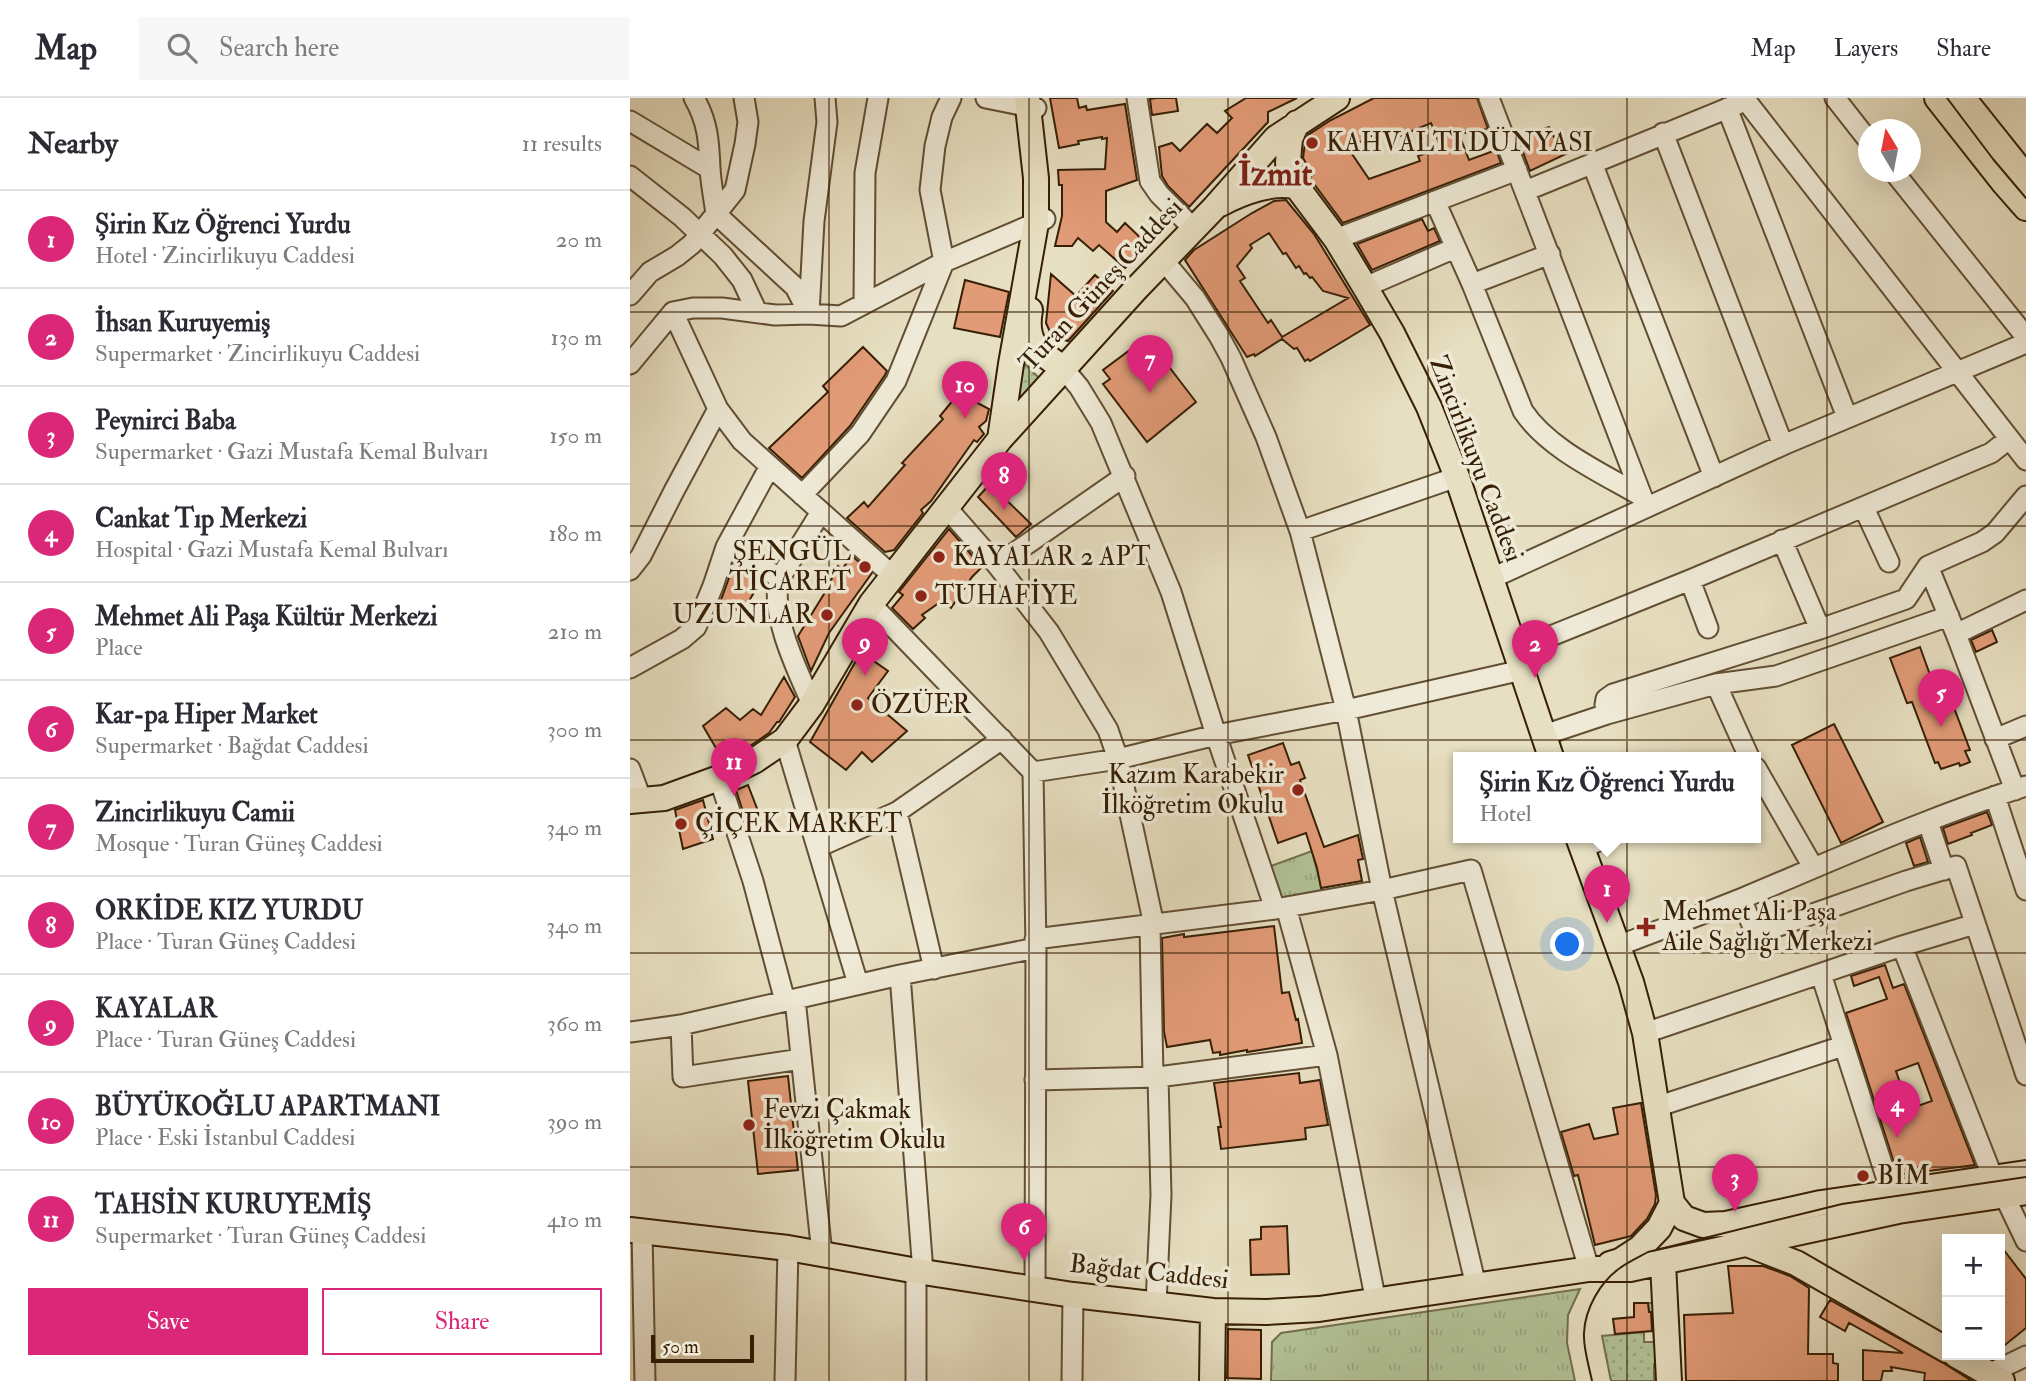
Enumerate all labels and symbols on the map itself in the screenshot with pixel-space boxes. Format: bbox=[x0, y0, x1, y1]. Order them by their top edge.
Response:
north arrow bbox=[1858, 119, 1921, 182]
place label: KAHVALTI DÜNYASI bbox=[1326, 126, 1593, 159]
marker: KAHVALTI DÜNYASI bbox=[1304, 135, 1320, 151]
district label: İzmit bbox=[1238, 153, 1312, 195]
street label: Turan Güneş Caddesi bbox=[1013, 192, 1190, 378]
pin: 7 bbox=[1127, 335, 1173, 393]
street label: Zincirlikuyu Caddesi bbox=[1422, 351, 1530, 567]
pin: 10 bbox=[942, 361, 988, 419]
pin: 8 bbox=[981, 452, 1027, 510]
place label: ŞENGÜL TİCARET bbox=[729, 535, 851, 598]
place label: KAYALAR 2 APT bbox=[953, 541, 1151, 573]
marker: KAYALAR 2 APT bbox=[931, 549, 947, 565]
marker: ŞENGÜL TİCARET bbox=[857, 559, 873, 575]
place label: TUHAFİYE bbox=[935, 578, 1078, 612]
marker: TUHAFİYE bbox=[913, 588, 929, 604]
place label: UZUNLAR bbox=[672, 599, 814, 631]
marker: UZUNLAR bbox=[819, 607, 835, 623]
pin: 9 bbox=[842, 618, 888, 676]
pin: 2 bbox=[1512, 620, 1558, 678]
pin: 5 bbox=[1918, 669, 1964, 727]
place label: ÖZÜER bbox=[871, 688, 972, 721]
marker: ÖZÜER bbox=[849, 697, 865, 713]
pin: 11 bbox=[711, 738, 757, 796]
place label: Kazım Karabekir İlköğretim Okulu bbox=[1101, 759, 1284, 821]
marker: Kazım Karabekir İlköğretim Okulu bbox=[1290, 782, 1306, 798]
place label: ÇİÇEK MARKET bbox=[695, 806, 902, 840]
marker: ÇİÇEK MARKET bbox=[673, 816, 689, 832]
pin: 1 bbox=[1584, 865, 1630, 923]
place label: Mehmet Ali Paşa Aile Sağlığı Merkezi bbox=[1661, 896, 1873, 958]
marker: Mehmet Ali Paşa Aile Sağlığı Merkezi bbox=[1636, 917, 1656, 937]
your location bbox=[1550, 927, 1584, 961]
pin: 4 bbox=[1874, 1080, 1920, 1138]
place label: Fevzi Çakmak İlköğretim Okulu bbox=[763, 1094, 946, 1156]
marker: Fevzi Çakmak İlköğretim Okulu bbox=[741, 1117, 757, 1133]
pin: 3 bbox=[1712, 1154, 1758, 1212]
place label: BİM bbox=[1877, 1158, 1930, 1192]
marker: BİM bbox=[1855, 1168, 1871, 1184]
pin: 6 bbox=[1001, 1203, 1047, 1261]
street label: Bağdat Caddesi bbox=[1068, 1248, 1230, 1296]
scale bar bbox=[651, 1332, 754, 1364]

